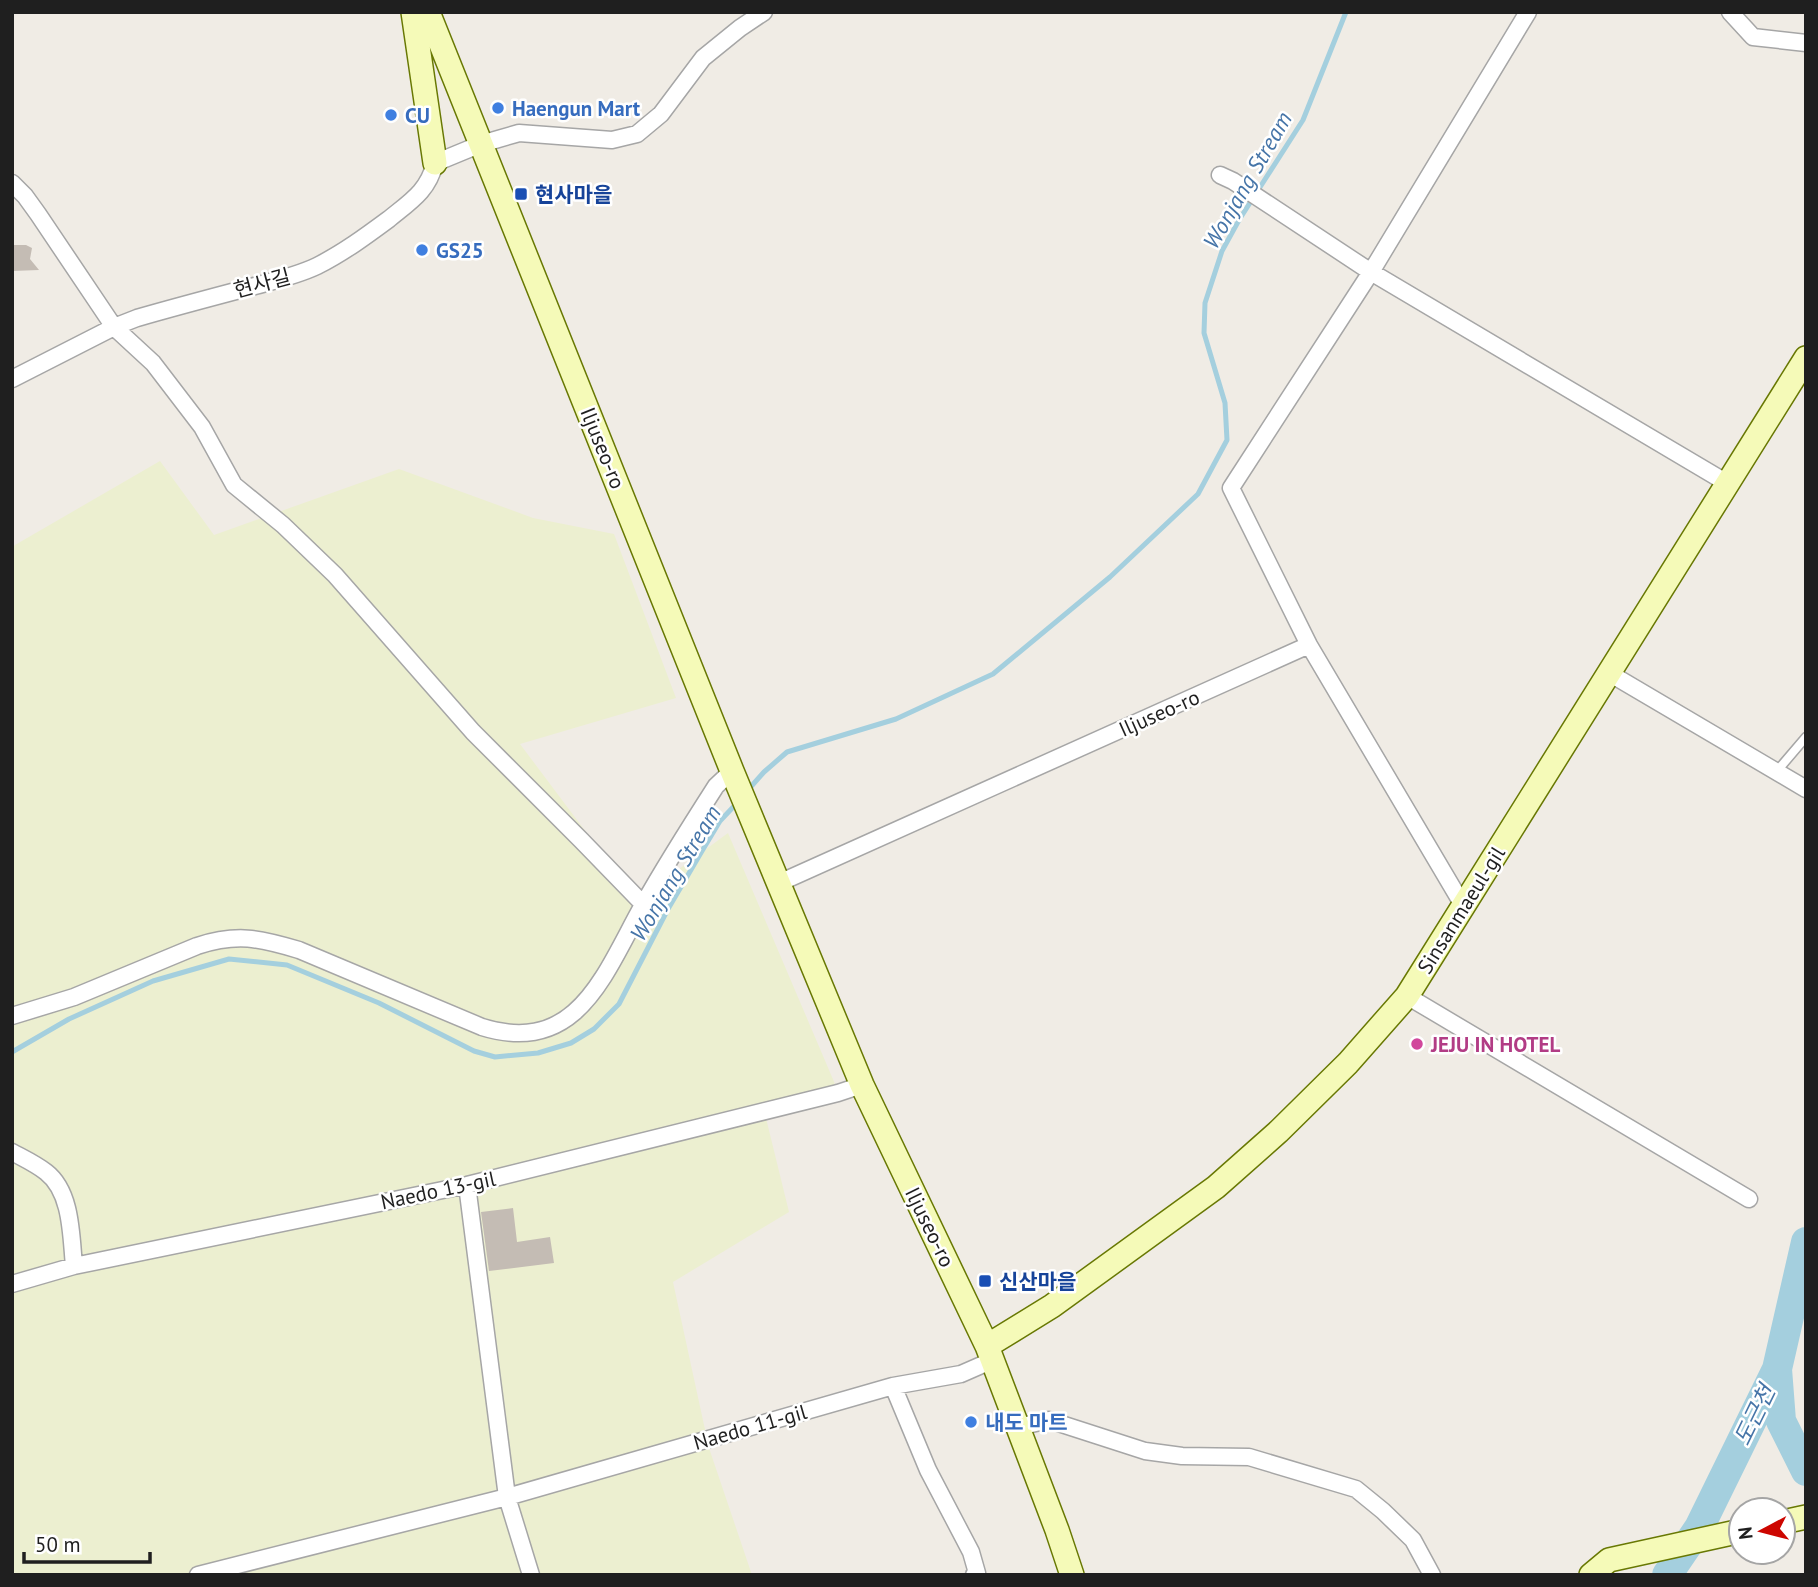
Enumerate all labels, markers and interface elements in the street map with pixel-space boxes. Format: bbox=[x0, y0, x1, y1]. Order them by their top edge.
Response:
place label: Haengun Mart bbox=[512, 95, 641, 122]
marker: Haengun Mart bbox=[490, 100, 506, 116]
place label: CU bbox=[405, 102, 430, 129]
water label: Wonjang Stream bbox=[1196, 106, 1298, 254]
marker: CU bbox=[383, 107, 399, 123]
place label: 현사마을 bbox=[535, 181, 612, 208]
marker: 현사마을 bbox=[513, 186, 529, 202]
place label: GS25 bbox=[436, 237, 484, 264]
marker: GS25 bbox=[414, 242, 430, 258]
street label: 현사길 bbox=[231, 262, 293, 304]
street label: Iljuseo-ro bbox=[574, 403, 632, 493]
street label: Iljuseo-ro bbox=[1114, 683, 1204, 743]
water label: Wonjang Stream bbox=[623, 800, 727, 946]
street label: Sinsanmaeul-gil bbox=[1411, 841, 1511, 979]
place label: JEJU IN HOTEL bbox=[1430, 1031, 1560, 1058]
marker: JEJU IN HOTEL bbox=[1409, 1036, 1425, 1052]
street label: Naedo 13-gil bbox=[378, 1165, 498, 1215]
street label: Iljuseo-ro bbox=[899, 1183, 961, 1271]
place label: 신산마을 bbox=[999, 1268, 1076, 1295]
marker: 신산마을 bbox=[977, 1273, 993, 1289]
water label: 도근천 bbox=[1727, 1378, 1782, 1450]
street label: Naedo 11-gil bbox=[690, 1398, 810, 1456]
place label: 내도 마트 bbox=[985, 1409, 1068, 1436]
marker: 내도 마트 bbox=[963, 1414, 979, 1430]
north arrow bbox=[1727, 1496, 1797, 1566]
scale bar bbox=[24, 1520, 150, 1564]
text: N bbox=[1732, 1525, 1758, 1541]
text: 50 m bbox=[35, 1531, 81, 1558]

